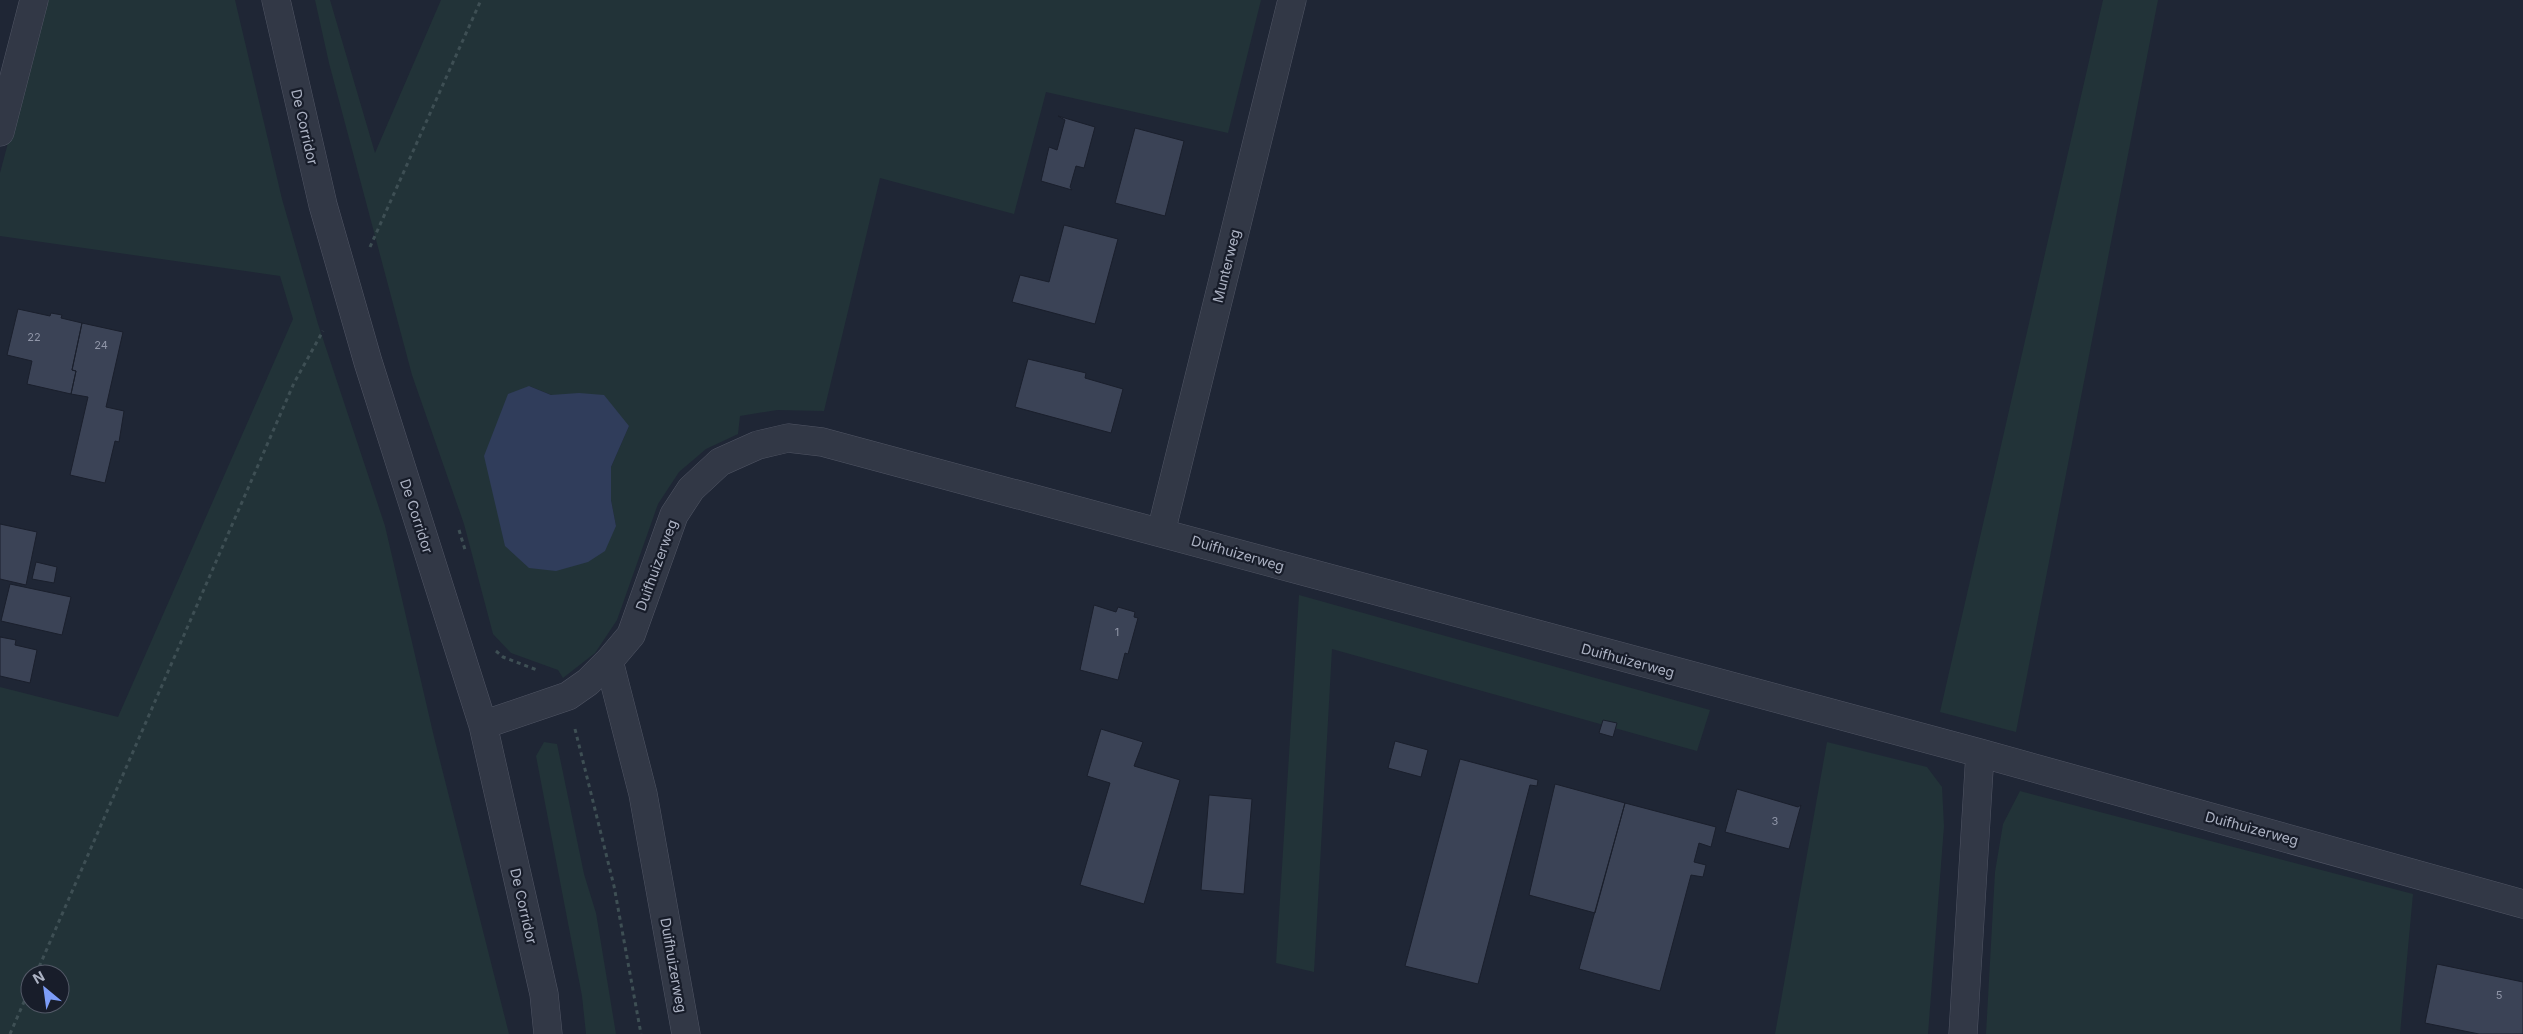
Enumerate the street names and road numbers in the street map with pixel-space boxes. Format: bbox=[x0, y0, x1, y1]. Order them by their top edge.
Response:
street label: De Corridor bbox=[288, 87, 322, 167]
street label: Munterweg bbox=[1209, 227, 1243, 305]
street label: De Corridor bbox=[397, 477, 437, 555]
street label: Duifhuizerweg bbox=[632, 517, 680, 613]
street label: Duifhuizerweg bbox=[1190, 532, 1286, 574]
street label: Duifhuizerweg bbox=[1579, 639, 1677, 681]
street label: Duifhuizerweg bbox=[2203, 807, 2301, 849]
street label: De Corridor bbox=[507, 866, 541, 946]
street label: Duifhuizerweg bbox=[657, 916, 691, 1014]

